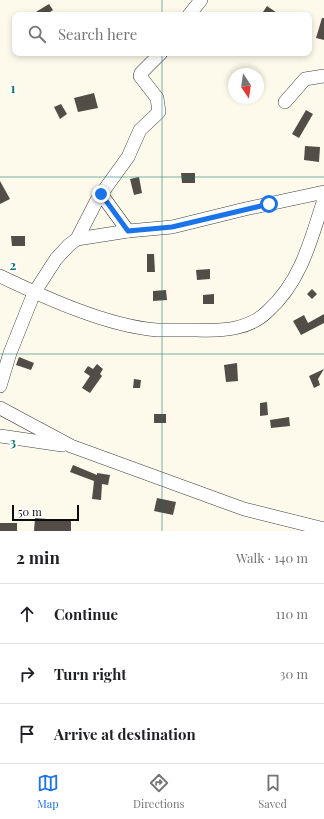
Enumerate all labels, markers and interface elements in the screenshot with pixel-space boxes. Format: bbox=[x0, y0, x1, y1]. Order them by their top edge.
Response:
search box bbox=[12, 12, 312, 56]
icon: search bbox=[26, 23, 48, 45]
text: Search here bbox=[58, 24, 137, 44]
north arrow bbox=[228, 68, 264, 104]
text: 1 bbox=[11, 79, 16, 96]
route end bbox=[92, 185, 110, 203]
route start bbox=[260, 195, 278, 213]
text: 2 bbox=[10, 256, 17, 273]
text: 3 bbox=[10, 433, 16, 450]
scale bar bbox=[12, 503, 79, 522]
text: 50 m bbox=[18, 504, 42, 519]
text: 2 min bbox=[16, 546, 60, 568]
text: Walk · 140 m bbox=[236, 549, 308, 566]
icon: ahead bbox=[16, 603, 38, 625]
text: Continue bbox=[54, 604, 118, 624]
text: 110 m bbox=[276, 605, 308, 622]
icon: right bbox=[16, 663, 38, 685]
text: Turn right bbox=[54, 664, 127, 684]
text: 30 m bbox=[280, 665, 308, 682]
icon: arrive bbox=[16, 723, 38, 745]
text: Arrive at destination bbox=[54, 724, 196, 744]
tab: Map bbox=[37, 772, 59, 811]
tab: Directions bbox=[133, 772, 184, 811]
tab: Saved bbox=[258, 772, 287, 811]

